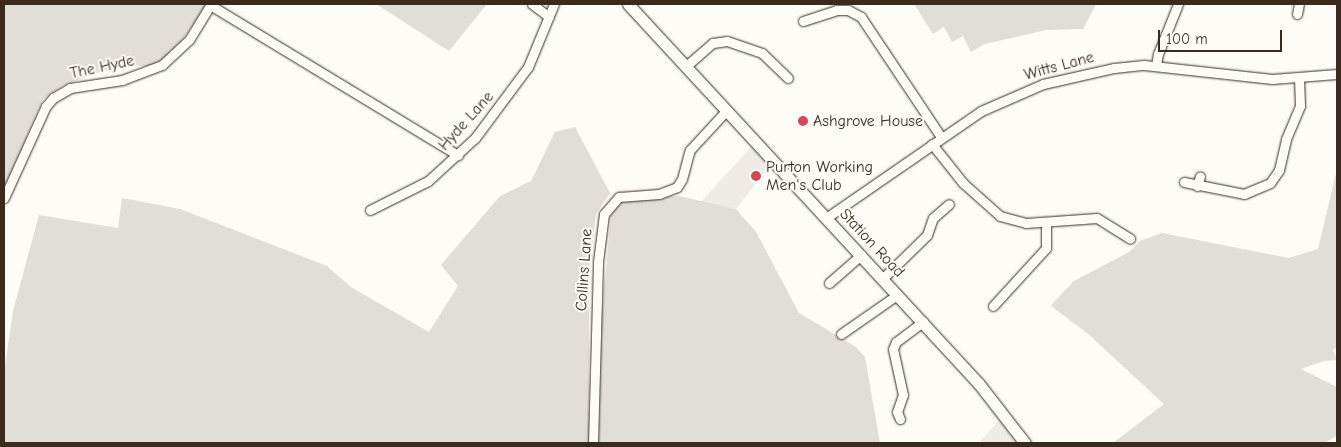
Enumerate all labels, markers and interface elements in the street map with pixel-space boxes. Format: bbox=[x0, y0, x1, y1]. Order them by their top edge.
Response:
scale bar bbox=[1161, 20, 1285, 52]
text: 100 m bbox=[1166, 30, 1208, 48]
street label: Witts Lane bbox=[1022, 47, 1096, 85]
street label: The Hyde bbox=[68, 51, 136, 83]
street label: Hyde Lane bbox=[434, 87, 498, 155]
place label: Ashgrove House bbox=[813, 111, 923, 131]
marker: Ashgrove House bbox=[797, 115, 809, 127]
place label: Purton Working Men's Club bbox=[766, 157, 873, 195]
marker: Purton Working Men's Club bbox=[750, 170, 762, 182]
street label: Station Road bbox=[835, 205, 909, 281]
street label: Collins Lane bbox=[572, 228, 596, 312]

